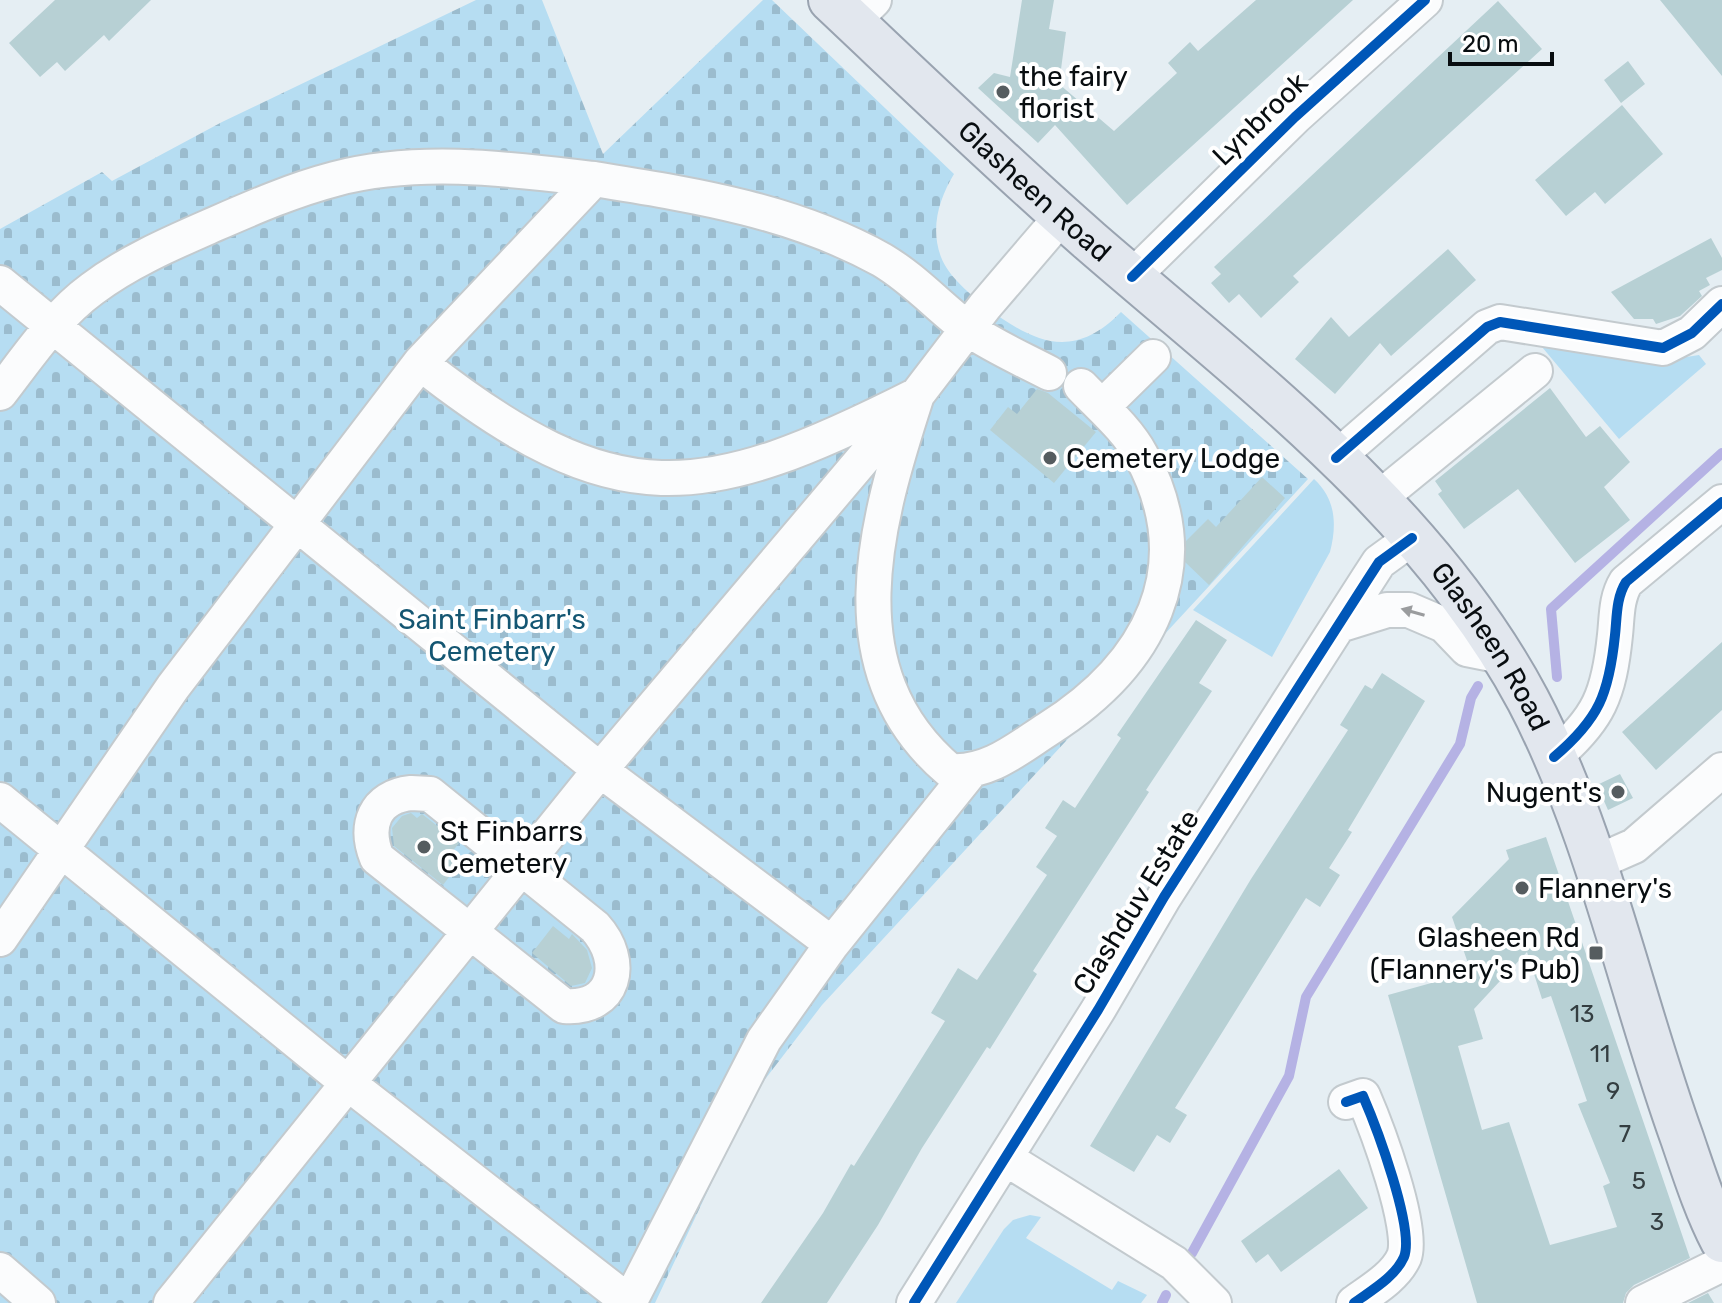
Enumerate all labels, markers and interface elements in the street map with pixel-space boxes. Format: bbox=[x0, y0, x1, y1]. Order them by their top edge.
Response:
scale bar bbox=[1450, 16, 1552, 66]
text: 20 m bbox=[1462, 30, 1519, 58]
place label: the fairy florist bbox=[1019, 60, 1128, 125]
street label: Lynbrook bbox=[1206, 65, 1315, 172]
marker: the fairy florist bbox=[994, 83, 1012, 101]
street label: Glasheen Road bbox=[952, 113, 1118, 268]
place label: Cemetery Lodge bbox=[1066, 442, 1280, 475]
marker: Cemetery Lodge bbox=[1041, 449, 1059, 467]
street label: Glasheen Road bbox=[1425, 555, 1557, 736]
park label: Saint Finbarr's Cemetery bbox=[398, 603, 586, 668]
one-way arrow bbox=[1400, 605, 1424, 618]
place label: Nugent's bbox=[1486, 776, 1602, 809]
marker: Nugent's bbox=[1609, 783, 1627, 801]
street label: Clashduv Estate bbox=[1066, 804, 1206, 1000]
place label: St Finbarrs Cemetery bbox=[440, 815, 583, 880]
marker: St Finbarrs Cemetery bbox=[415, 838, 433, 856]
place label: Flannery's bbox=[1538, 872, 1672, 905]
marker: Flannery's bbox=[1513, 879, 1531, 897]
place label: Glasheen Rd (Flannery's Pub) bbox=[1370, 921, 1580, 986]
marker: Glasheen Rd (Flannery's Pub) bbox=[1587, 944, 1605, 962]
house number: 13 bbox=[1570, 1000, 1594, 1028]
house number: 11 bbox=[1590, 1040, 1610, 1068]
house number: 9 bbox=[1606, 1077, 1620, 1105]
house number: 7 bbox=[1619, 1120, 1631, 1148]
house number: 5 bbox=[1632, 1167, 1646, 1195]
house number: 3 bbox=[1650, 1208, 1664, 1236]

